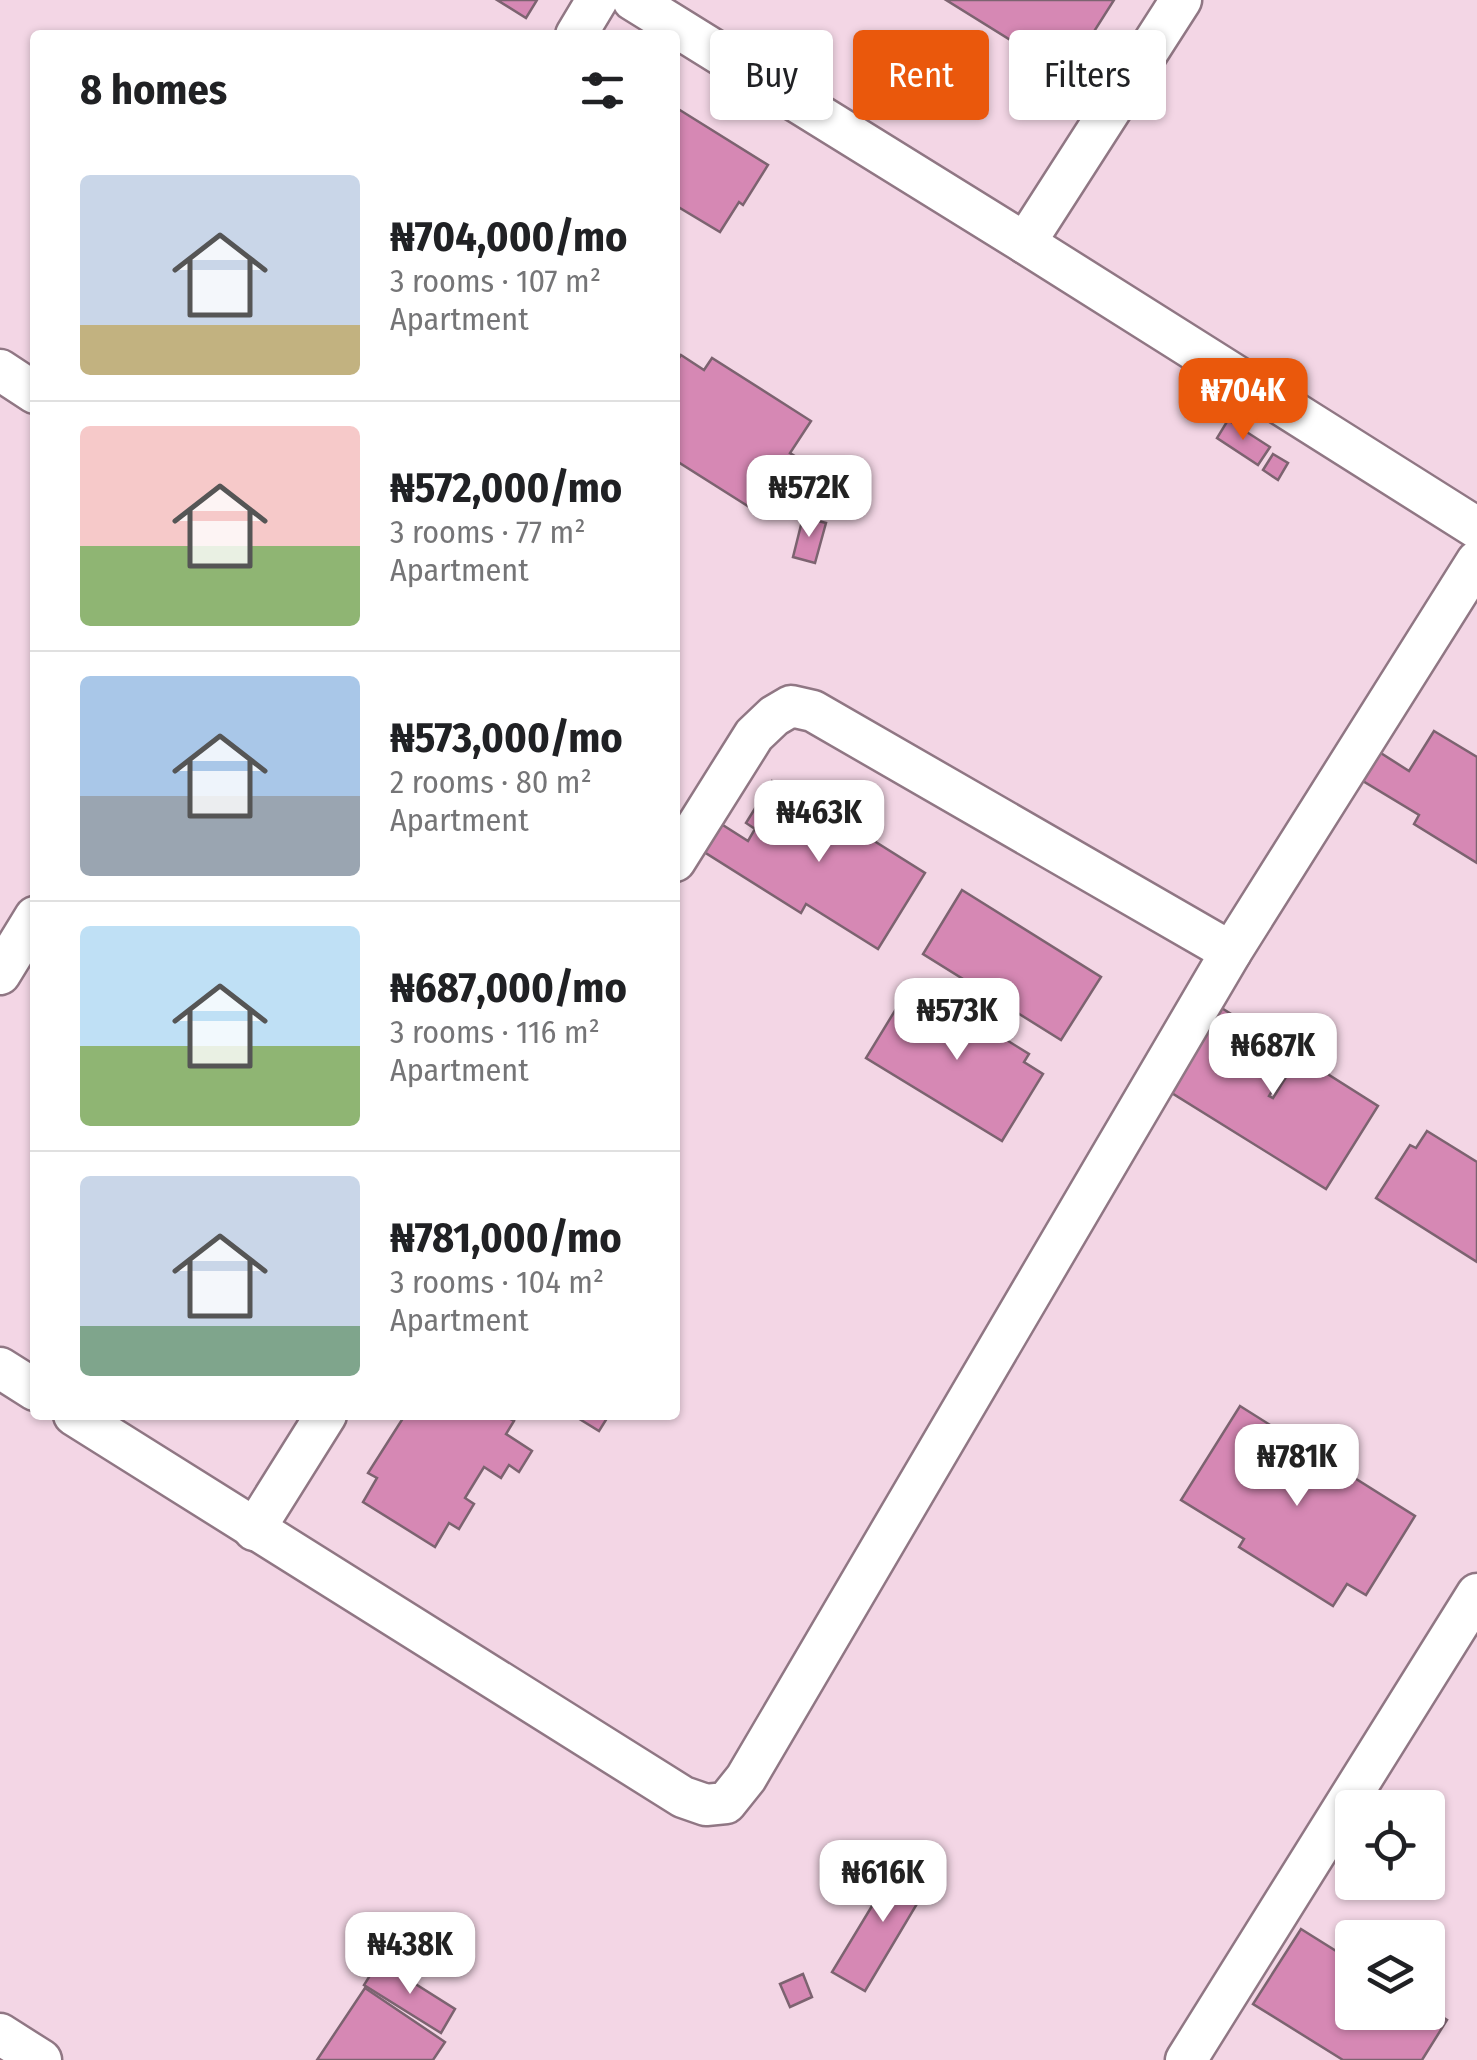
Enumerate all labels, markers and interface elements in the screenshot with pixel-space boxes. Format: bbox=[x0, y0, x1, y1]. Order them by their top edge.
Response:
chip: Buy bbox=[710, 30, 833, 120]
chip: Rent bbox=[853, 30, 989, 120]
chip: Filters bbox=[1009, 30, 1166, 120]
icon: filters bbox=[575, 63, 630, 118]
text: 8 homes bbox=[80, 65, 227, 115]
text: ₦704,000/mo bbox=[390, 212, 627, 262]
icon: home bbox=[160, 215, 280, 335]
text: 3 rooms · 107 m² bbox=[390, 262, 601, 300]
text: Apartment bbox=[390, 300, 529, 338]
pin: ₦704K bbox=[1173, 358, 1313, 443]
text: ₦704K bbox=[1201, 371, 1285, 409]
pin: ₦572K bbox=[739, 455, 879, 540]
text: ₦572,000/mo bbox=[390, 463, 622, 513]
icon: home bbox=[160, 466, 280, 586]
text: ₦572K bbox=[769, 468, 849, 506]
text: 3 rooms · 77 m² bbox=[390, 513, 586, 551]
text: Apartment bbox=[390, 551, 529, 589]
text: ₦573,000/mo bbox=[390, 713, 623, 763]
icon: home bbox=[160, 716, 280, 836]
text: 2 rooms · 80 m² bbox=[390, 763, 592, 801]
pin: ₦463K bbox=[749, 780, 889, 865]
text: ₦463K bbox=[776, 793, 862, 831]
text: Apartment bbox=[390, 801, 529, 839]
text: ₦687,000/mo bbox=[390, 963, 627, 1013]
icon: home bbox=[160, 966, 280, 1086]
pin: ₦573K bbox=[887, 978, 1027, 1063]
text: ₦573K bbox=[916, 991, 998, 1029]
text: 3 rooms · 116 m² bbox=[390, 1013, 600, 1051]
pin: ₦687K bbox=[1203, 1013, 1343, 1098]
text: ₦687K bbox=[1231, 1026, 1315, 1064]
text: Apartment bbox=[390, 1051, 529, 1089]
text: ₦781,000/mo bbox=[390, 1213, 622, 1263]
icon: home bbox=[160, 1216, 280, 1336]
text: 3 rooms · 104 m² bbox=[390, 1263, 604, 1301]
text: Apartment bbox=[390, 1301, 529, 1339]
pin: ₦781K bbox=[1227, 1424, 1367, 1509]
text: ₦781K bbox=[1257, 1437, 1337, 1475]
map controls bbox=[1335, 1790, 1445, 2030]
button: locate bbox=[1335, 1790, 1445, 1900]
pin: ₦616K bbox=[813, 1840, 953, 1925]
text: ₦616K bbox=[842, 1853, 924, 1891]
pin: ₦438K bbox=[340, 1912, 480, 1997]
button: layers bbox=[1335, 1920, 1445, 2030]
text: ₦438K bbox=[367, 1925, 453, 1963]

